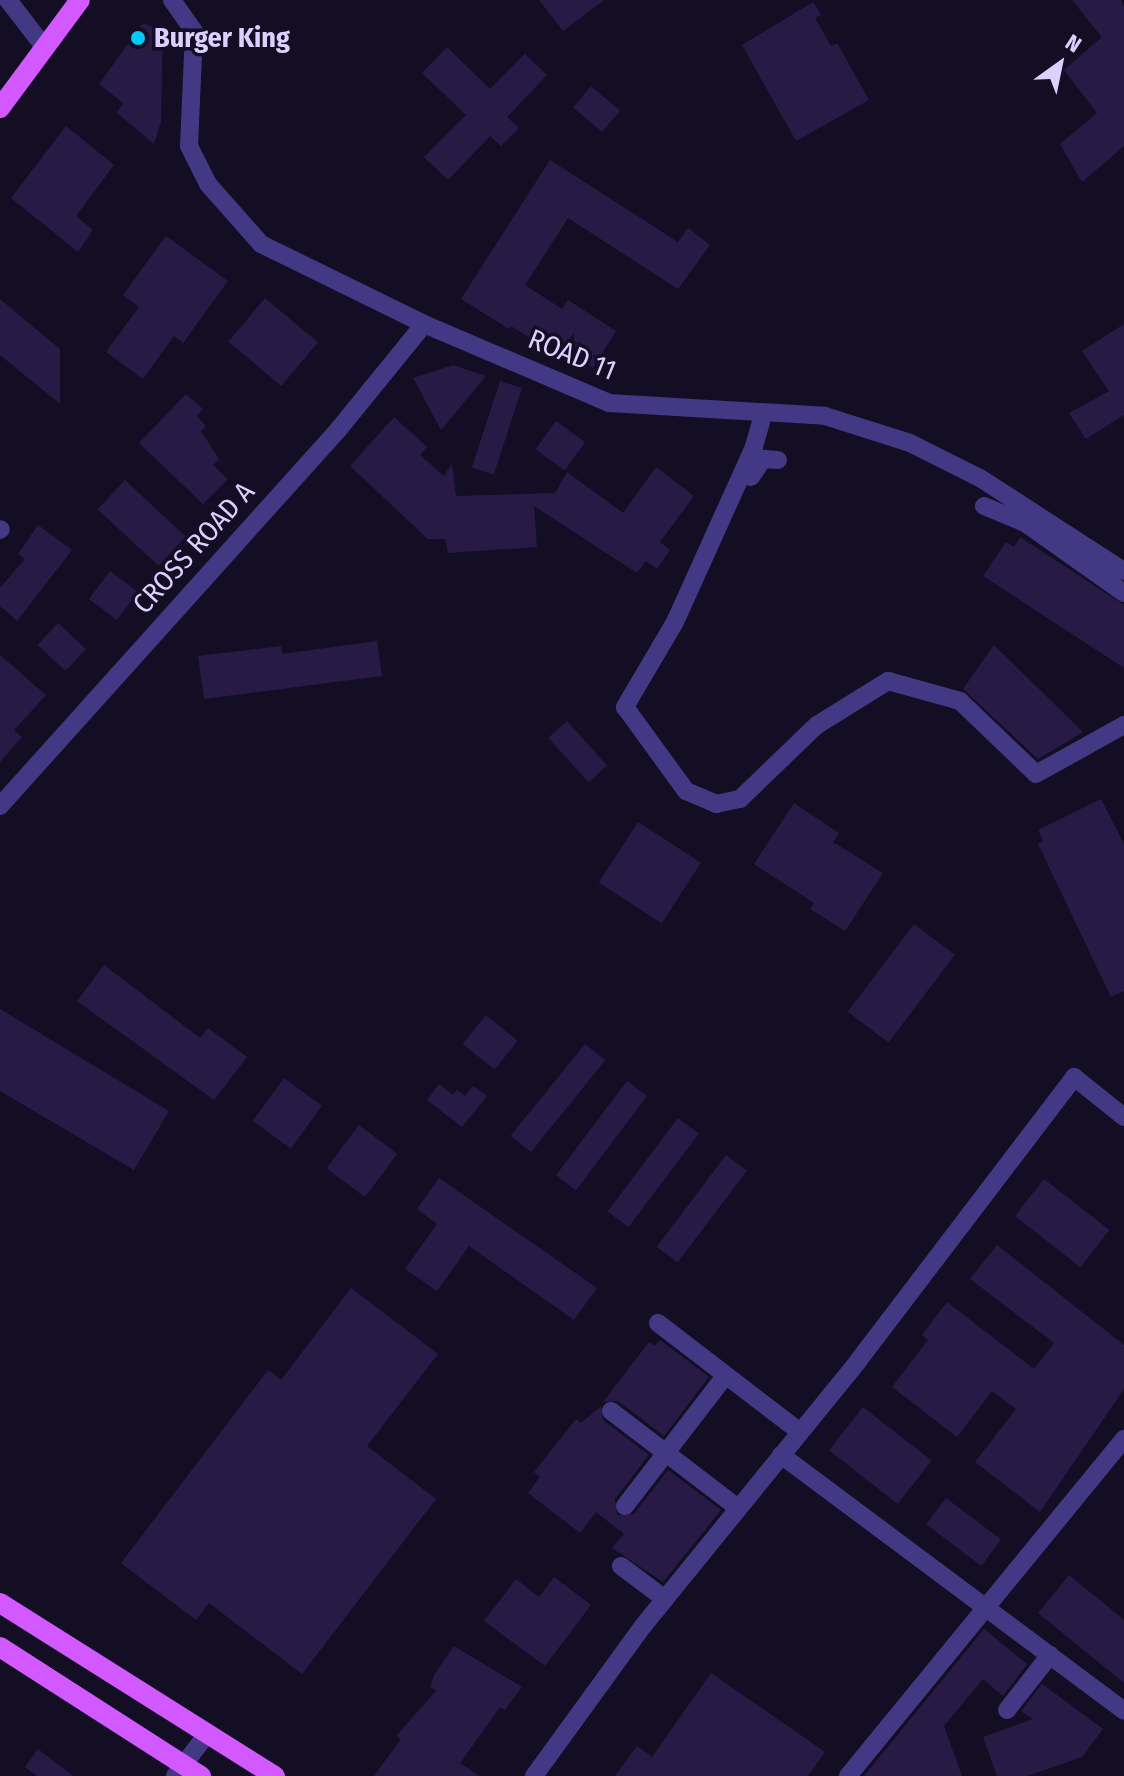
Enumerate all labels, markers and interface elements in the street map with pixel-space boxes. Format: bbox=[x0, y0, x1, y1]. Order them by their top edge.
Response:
place label: Burger King bbox=[154, 21, 290, 55]
north arrow bbox=[1020, 24, 1100, 104]
marker: Burger King bbox=[129, 29, 147, 47]
text: N bbox=[1060, 29, 1086, 58]
street label: ROAD 11 bbox=[523, 322, 621, 388]
street label: CROSS ROAD A bbox=[126, 475, 262, 621]

